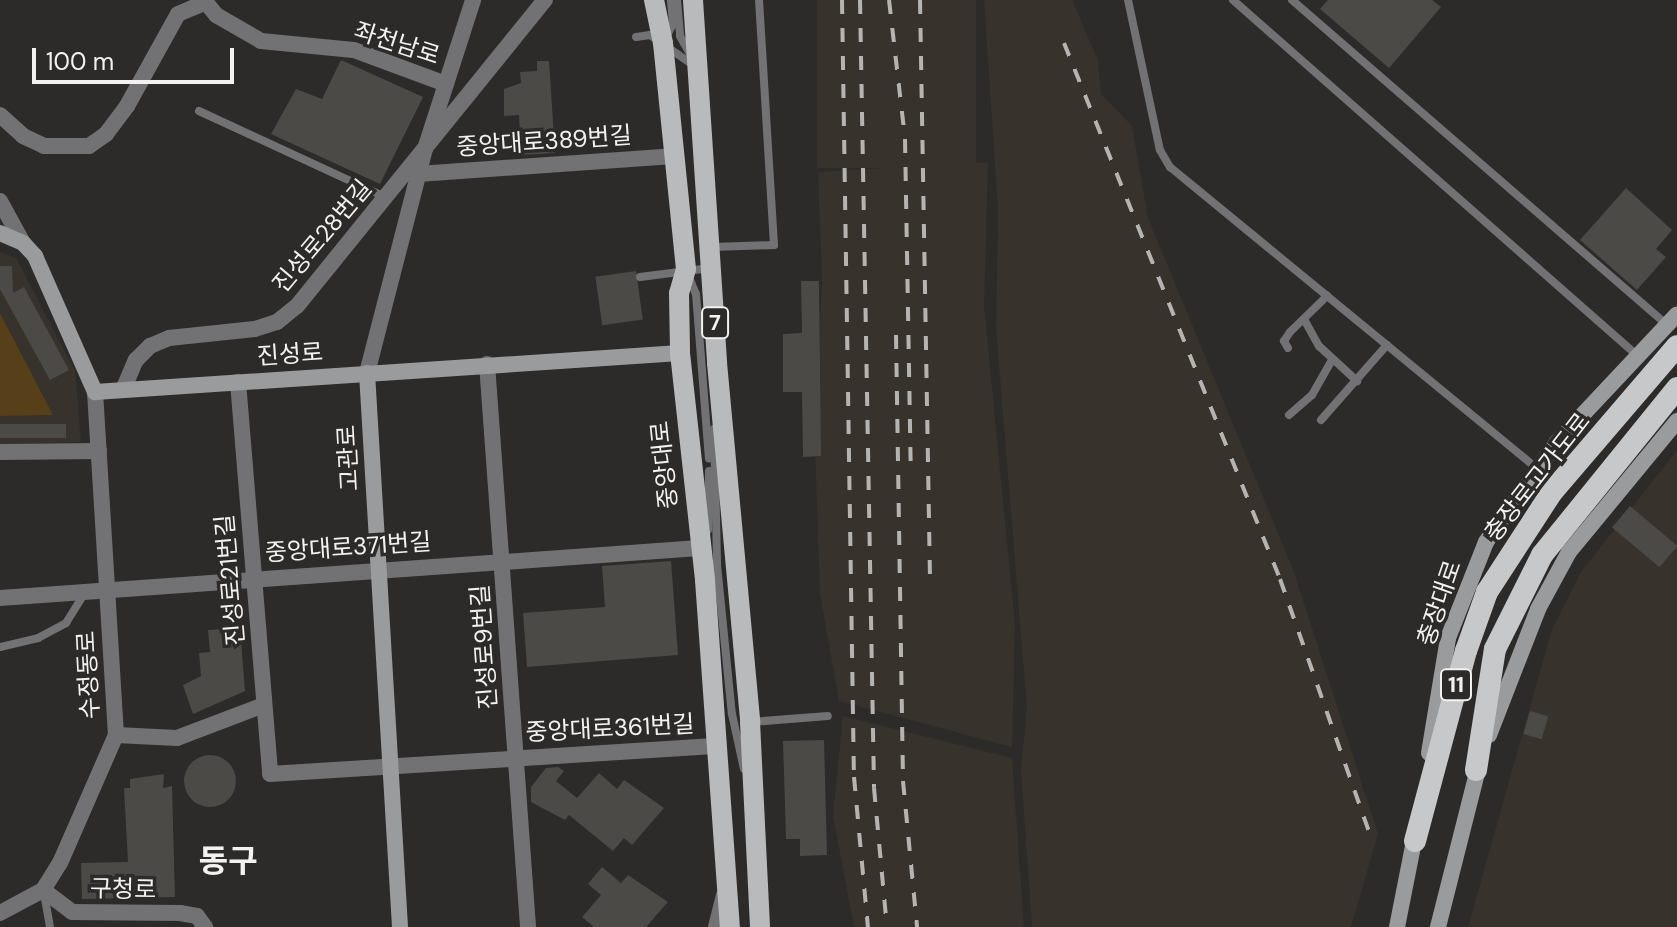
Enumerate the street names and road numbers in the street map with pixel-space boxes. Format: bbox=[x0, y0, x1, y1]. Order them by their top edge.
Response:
street label: 좌천남로 bbox=[351, 16, 443, 70]
street label: 중앙대로389번길 bbox=[455, 121, 633, 161]
street label: 진성로28번길 bbox=[266, 174, 378, 298]
road number: 7 bbox=[701, 305, 729, 341]
street label: 진성로 bbox=[256, 337, 324, 371]
street label: 충장로고가도로 bbox=[1478, 407, 1596, 547]
street label: 중앙대로 bbox=[645, 420, 683, 510]
street label: 고관로 bbox=[332, 424, 364, 492]
street label: 진성로21번길 bbox=[210, 513, 250, 647]
street label: 중앙대로371번길 bbox=[264, 527, 432, 567]
street label: 충장대로 bbox=[1411, 557, 1467, 649]
street label: 진성로9번길 bbox=[465, 583, 503, 711]
street label: 수정동로 bbox=[71, 630, 105, 720]
road number: 11 bbox=[1438, 667, 1474, 703]
street label: 중앙대로361번길 bbox=[525, 709, 695, 747]
street label: 구청로 bbox=[90, 874, 156, 904]

